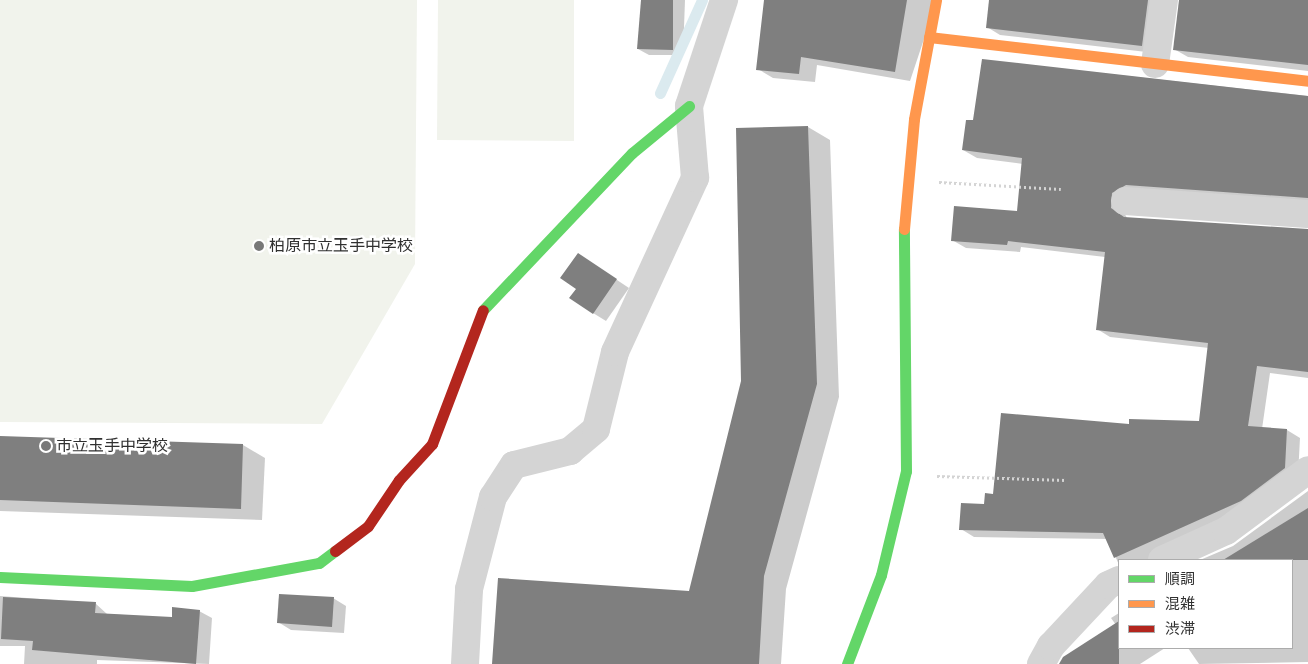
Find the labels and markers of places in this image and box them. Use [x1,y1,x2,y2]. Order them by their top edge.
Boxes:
place label: 柏原市立玉手中学校 [269,236,413,256]
marker: 柏原市立玉手中学校 [253,240,265,252]
place label: 市立玉手中学校 [56,436,168,456]
marker: 市立玉手中学校 [40,440,52,452]

